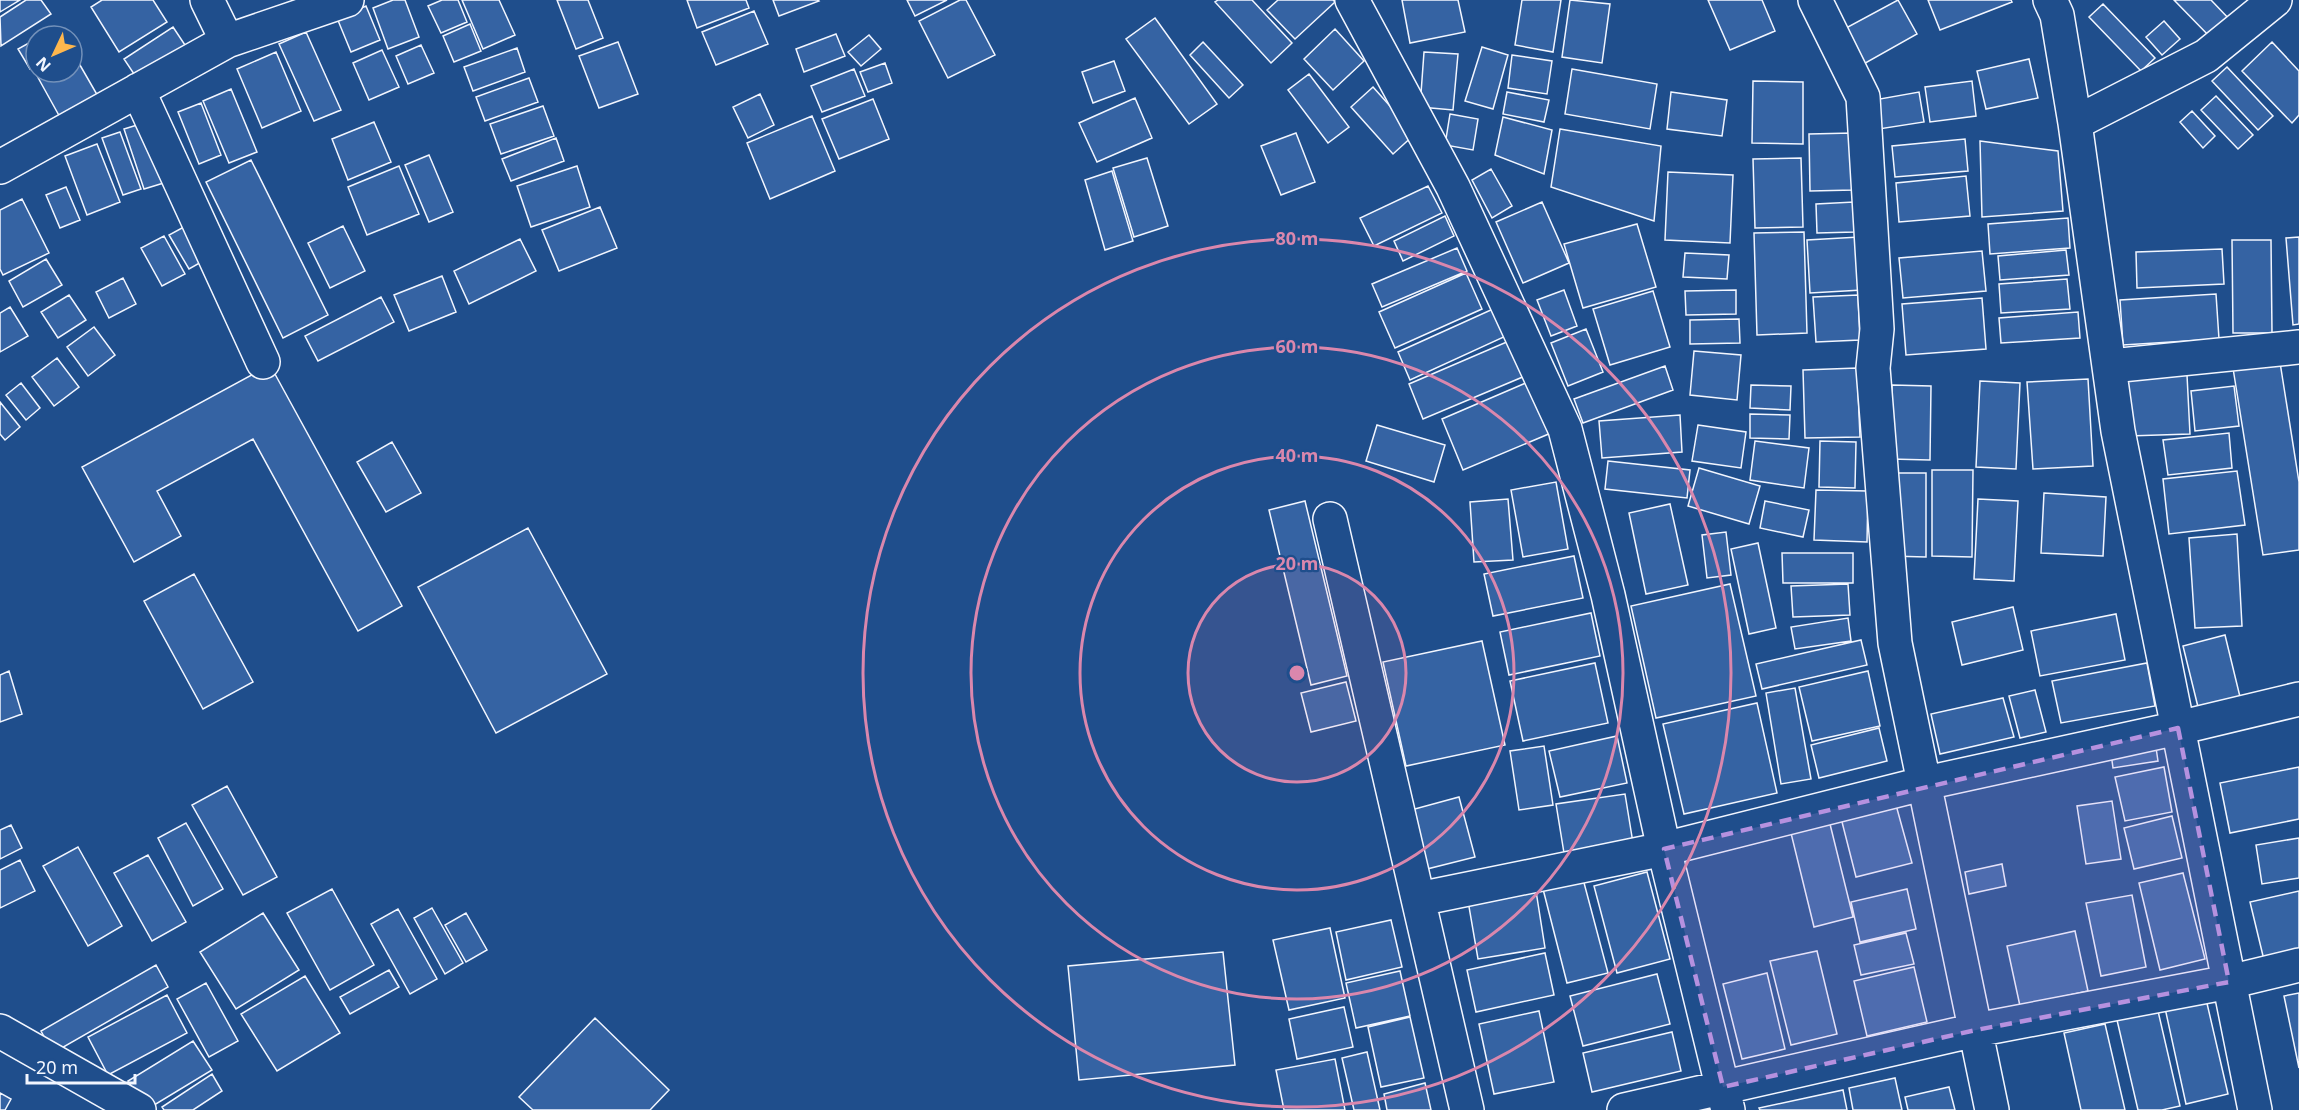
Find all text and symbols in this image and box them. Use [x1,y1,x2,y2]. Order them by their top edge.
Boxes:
north arrow [24,24,84,84]
text: N [31,52,56,77]
text: 80 m [1276,226,1318,250]
text: 60 m [1276,334,1318,358]
text: 40 m [1276,443,1318,467]
text: 20 m [1276,551,1318,575]
centre of rings [1287,663,1307,683]
scale bar [27,1047,135,1085]
text: 20 m [36,1055,78,1079]

